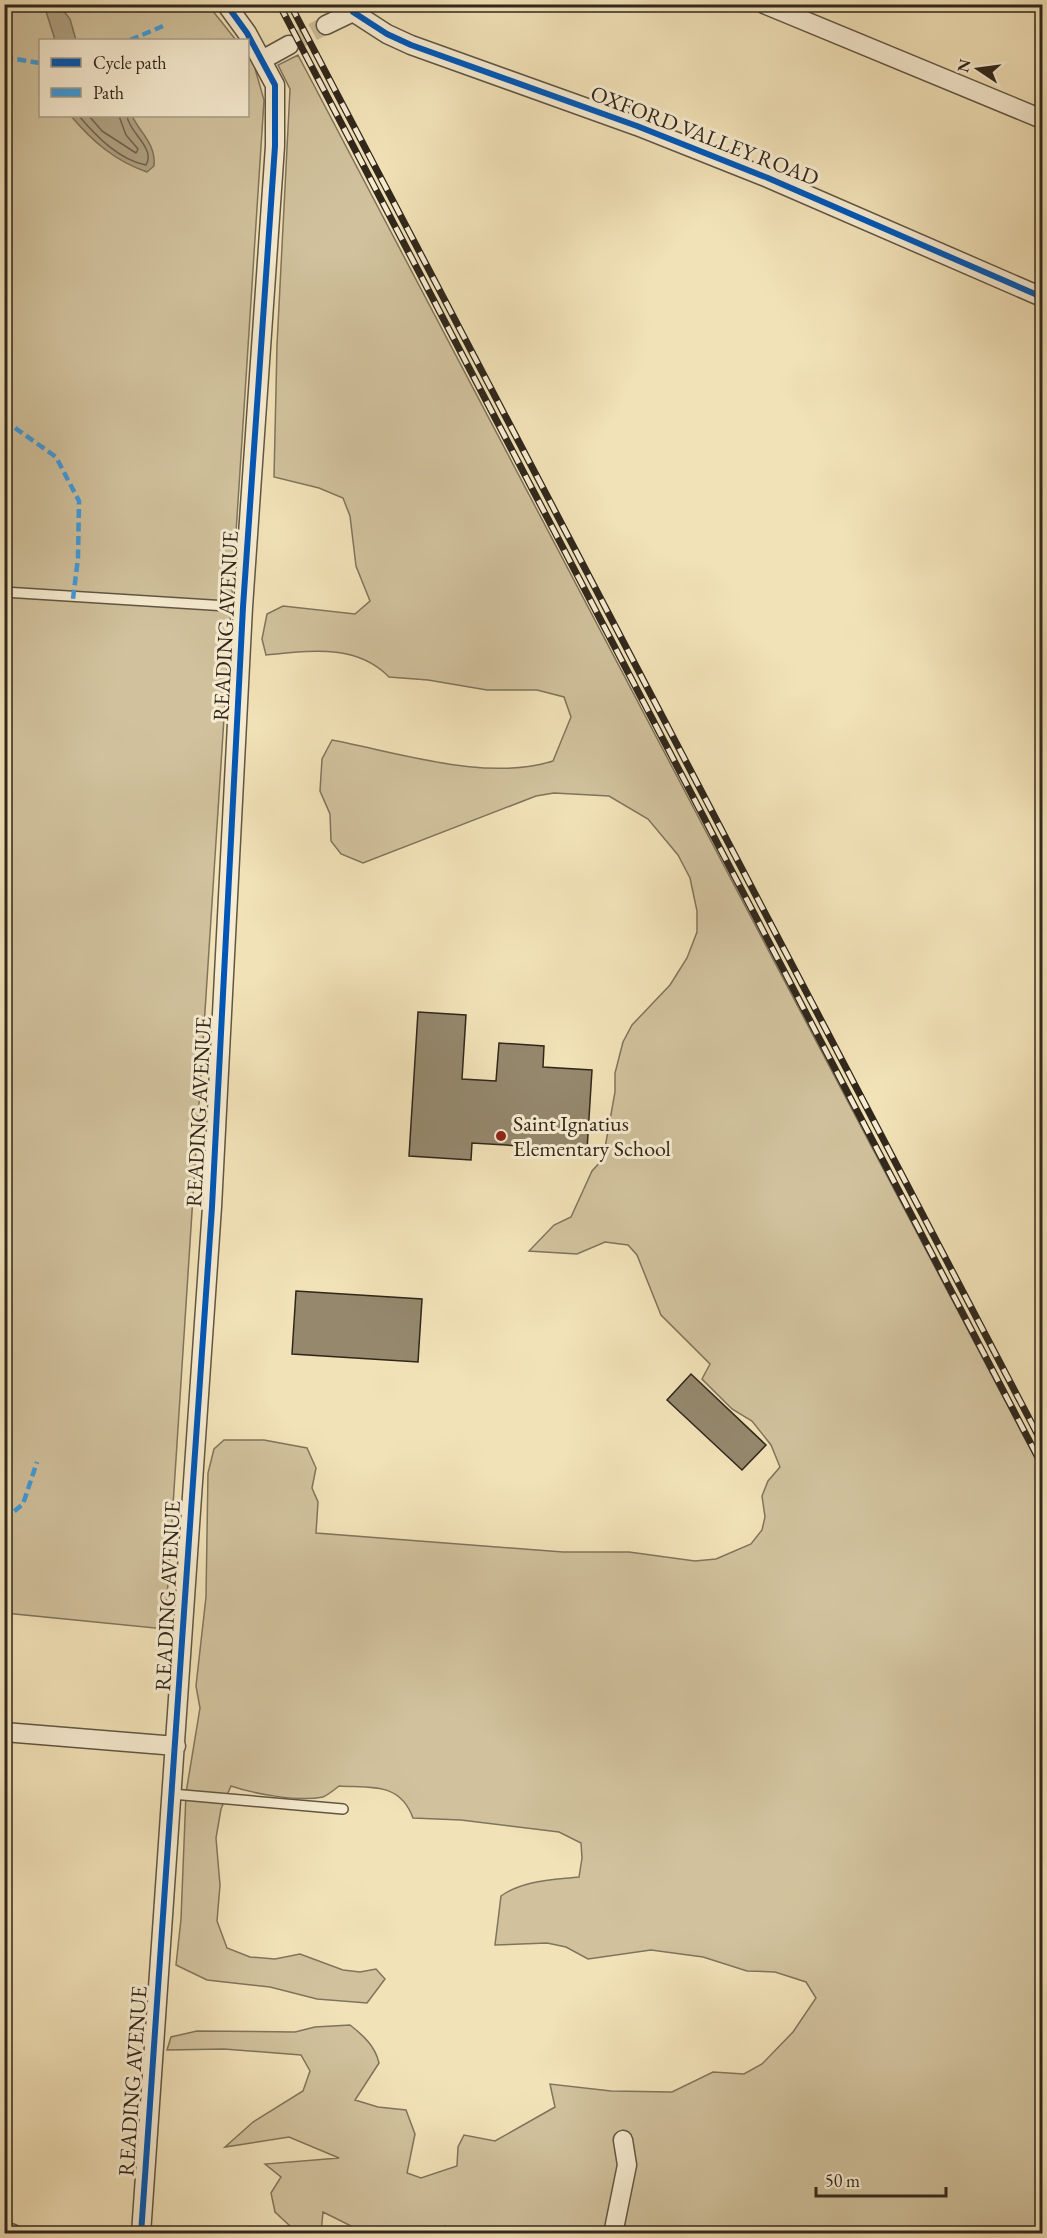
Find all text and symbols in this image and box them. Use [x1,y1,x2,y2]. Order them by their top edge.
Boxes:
legend [39,39,249,117]
north arrow [948,39,1008,99]
text: Cycle path [93,51,167,74]
text: N [952,57,976,74]
street label: OXFORD VALLEY ROAD [587,79,823,192]
text: Path [93,81,124,104]
street label: READING AVENUE [206,530,245,722]
street label: READING AVENUE [179,1016,218,1208]
place label: Saint Ignatius Elementary School [513,1109,671,1163]
marker: Saint Ignatius Elementary School [494,1129,508,1143]
street label: READING AVENUE [148,1500,187,1692]
street label: READING AVENUE [111,1985,154,2177]
scale bar [816,2160,946,2198]
text: 50 m [825,2169,860,2192]

